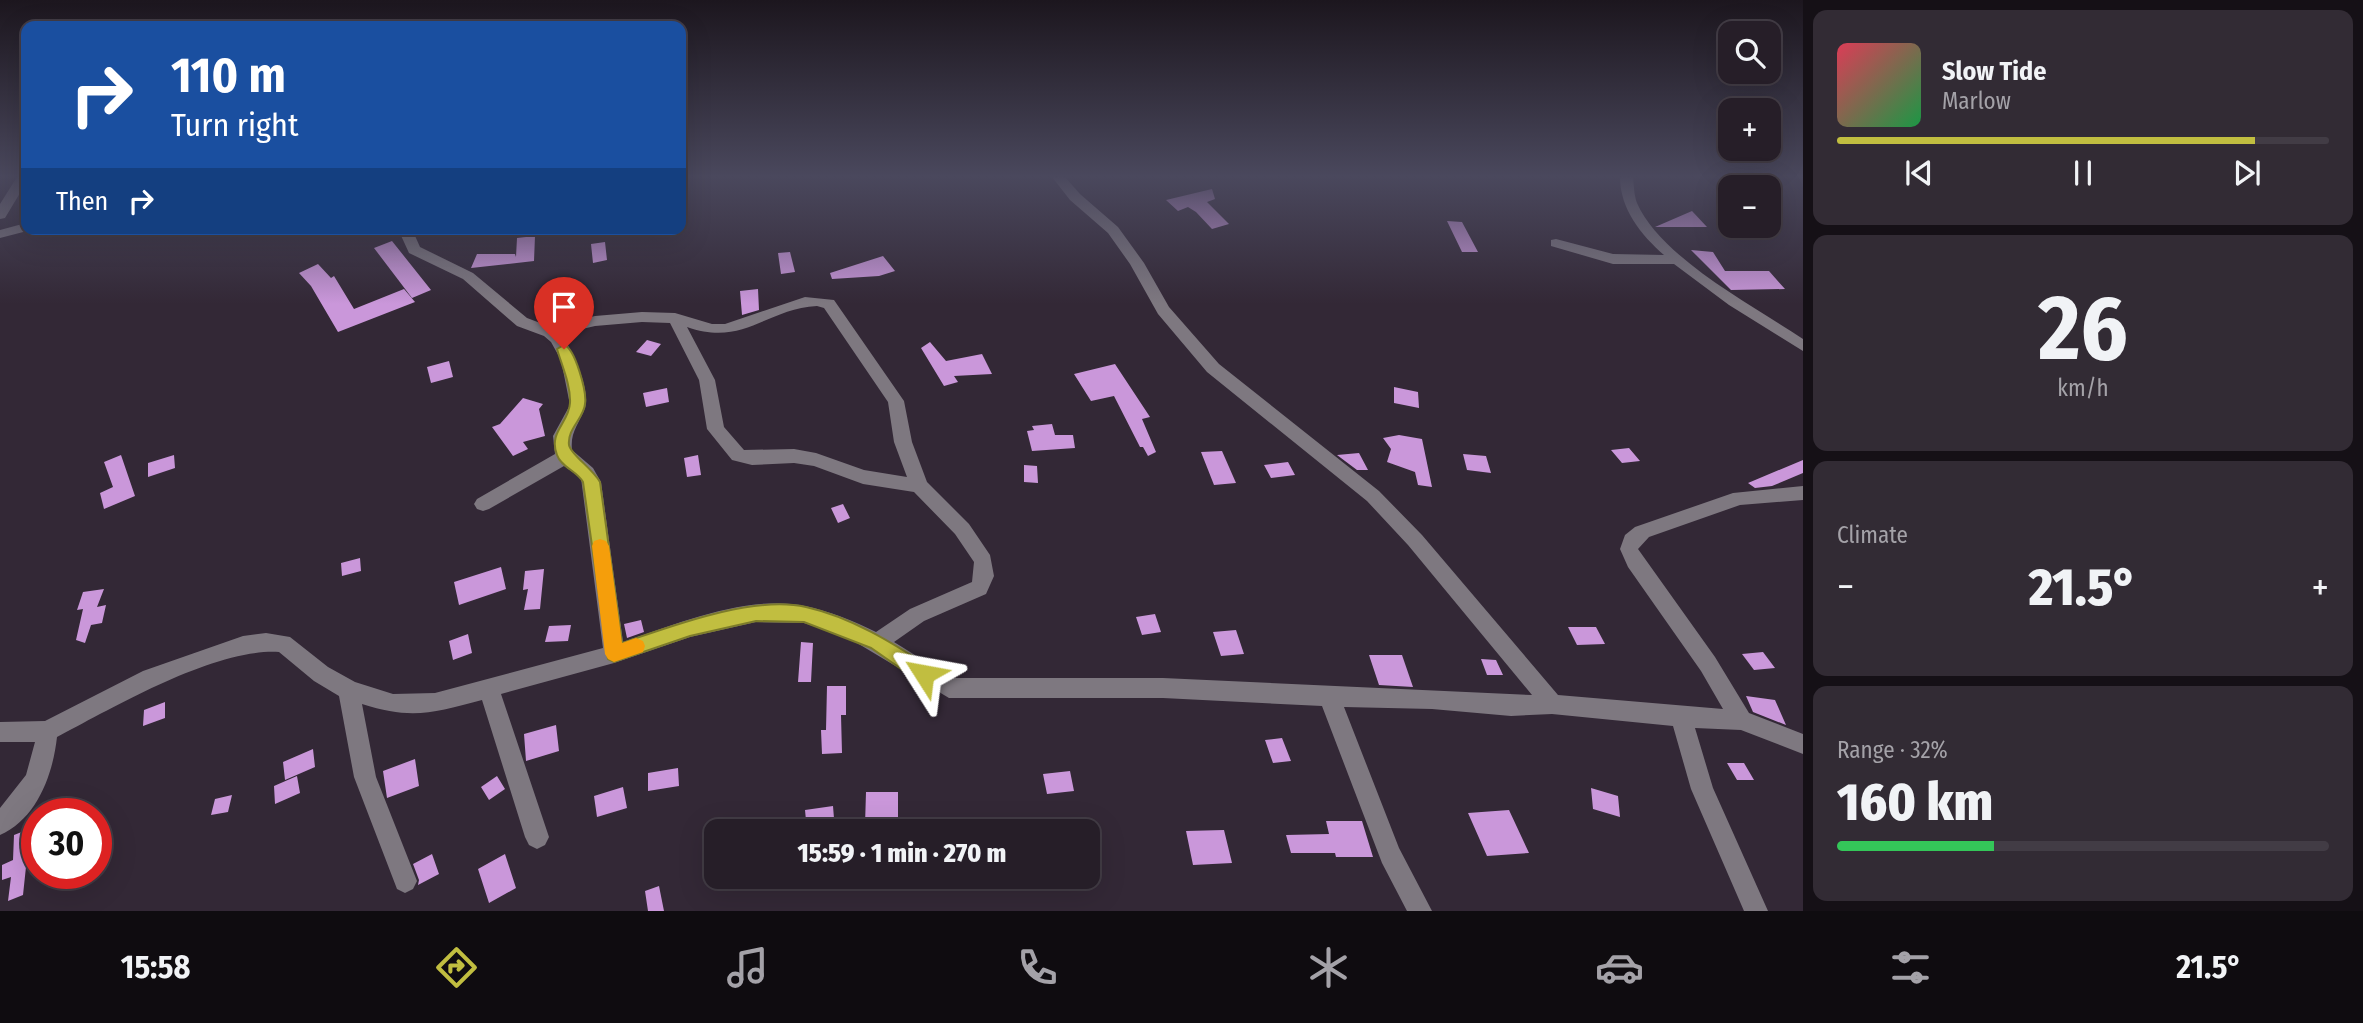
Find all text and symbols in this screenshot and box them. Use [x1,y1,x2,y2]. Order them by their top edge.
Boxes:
map controls [1718,21,1781,238]
button: search [1718,21,1781,84]
text: 110 m [171,46,286,105]
icon: right [56,49,147,140]
text: Slow Tide [1942,56,2046,87]
text: Marlow [1942,87,2011,115]
button: + [1718,98,1781,161]
text: Turn right [171,106,298,144]
icon: previous [1900,154,1938,192]
icon: pause [2064,154,2102,192]
icon: next [2228,154,2266,192]
button: − [1718,175,1781,238]
icon: right [122,182,160,220]
text: Then [56,186,108,217]
text: 26 [2038,274,2128,383]
pin [534,277,594,349]
icon: arrive [545,288,583,326]
text: km/h [2057,374,2109,402]
text: Climate [1837,521,1908,549]
text: 21.5° [2029,556,2137,619]
text: − [1837,564,1854,610]
text: + [2312,564,2329,610]
position arrow [887,637,961,711]
text: Range · 32% [1837,736,1948,764]
text: 160 km [1837,771,1993,834]
speed limit sign: 30 [21,798,112,889]
text: 15:59 · 1 min · 270 m [798,838,1006,869]
icon: directions [432,943,481,992]
icon: music [723,943,772,992]
icon: phone [1013,943,1062,992]
icon: climate [1304,943,1353,992]
icon: car [1595,943,1644,992]
icon: filters [1886,943,1935,992]
text: 15:58 [121,948,190,986]
text: 21.5° [2176,948,2242,986]

